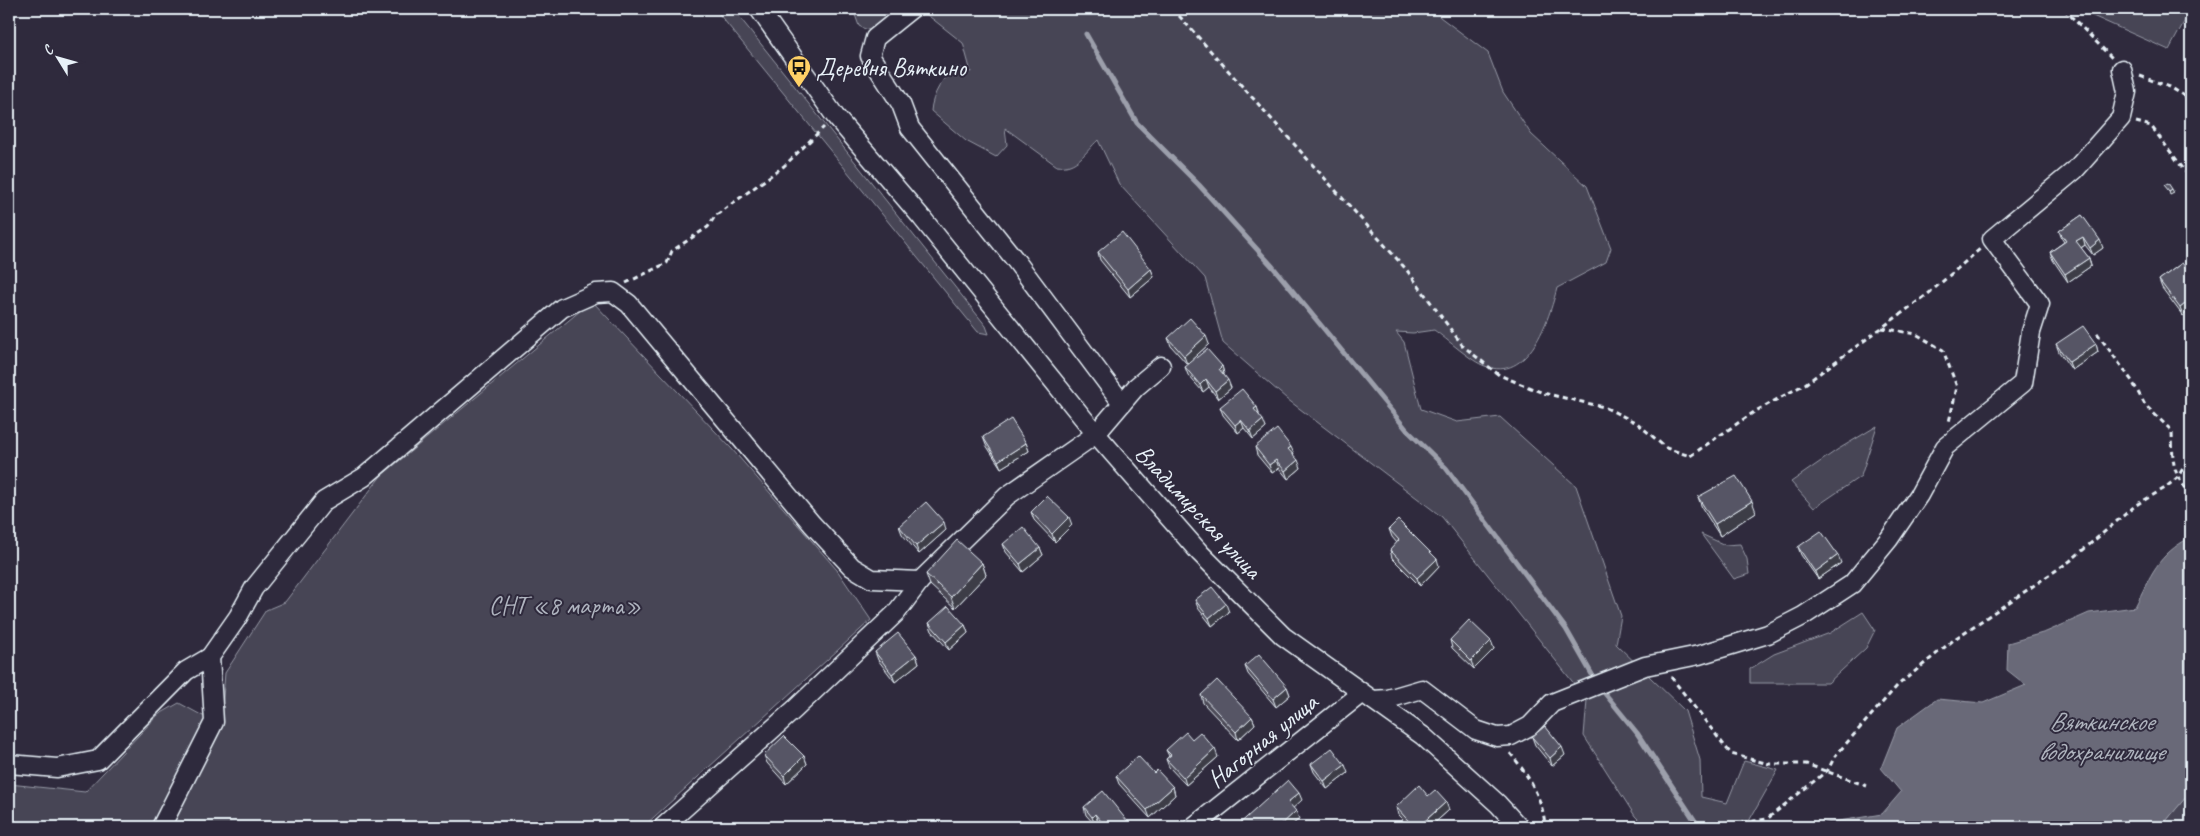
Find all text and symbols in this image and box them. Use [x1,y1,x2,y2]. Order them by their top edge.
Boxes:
north arrow [32,32,82,82]
text: С [39,41,58,58]
place label: Деревня Вяткино [816,52,967,84]
bus stop icon: Деревня Вяткино [786,54,812,88]
street label: Владимирская улица [1128,438,1270,587]
park label: СНТ «8 марта» [489,590,641,622]
street label: Нагорная улица [1201,685,1326,795]
water label: Вяткинское водохранилище [2038,705,2167,768]

